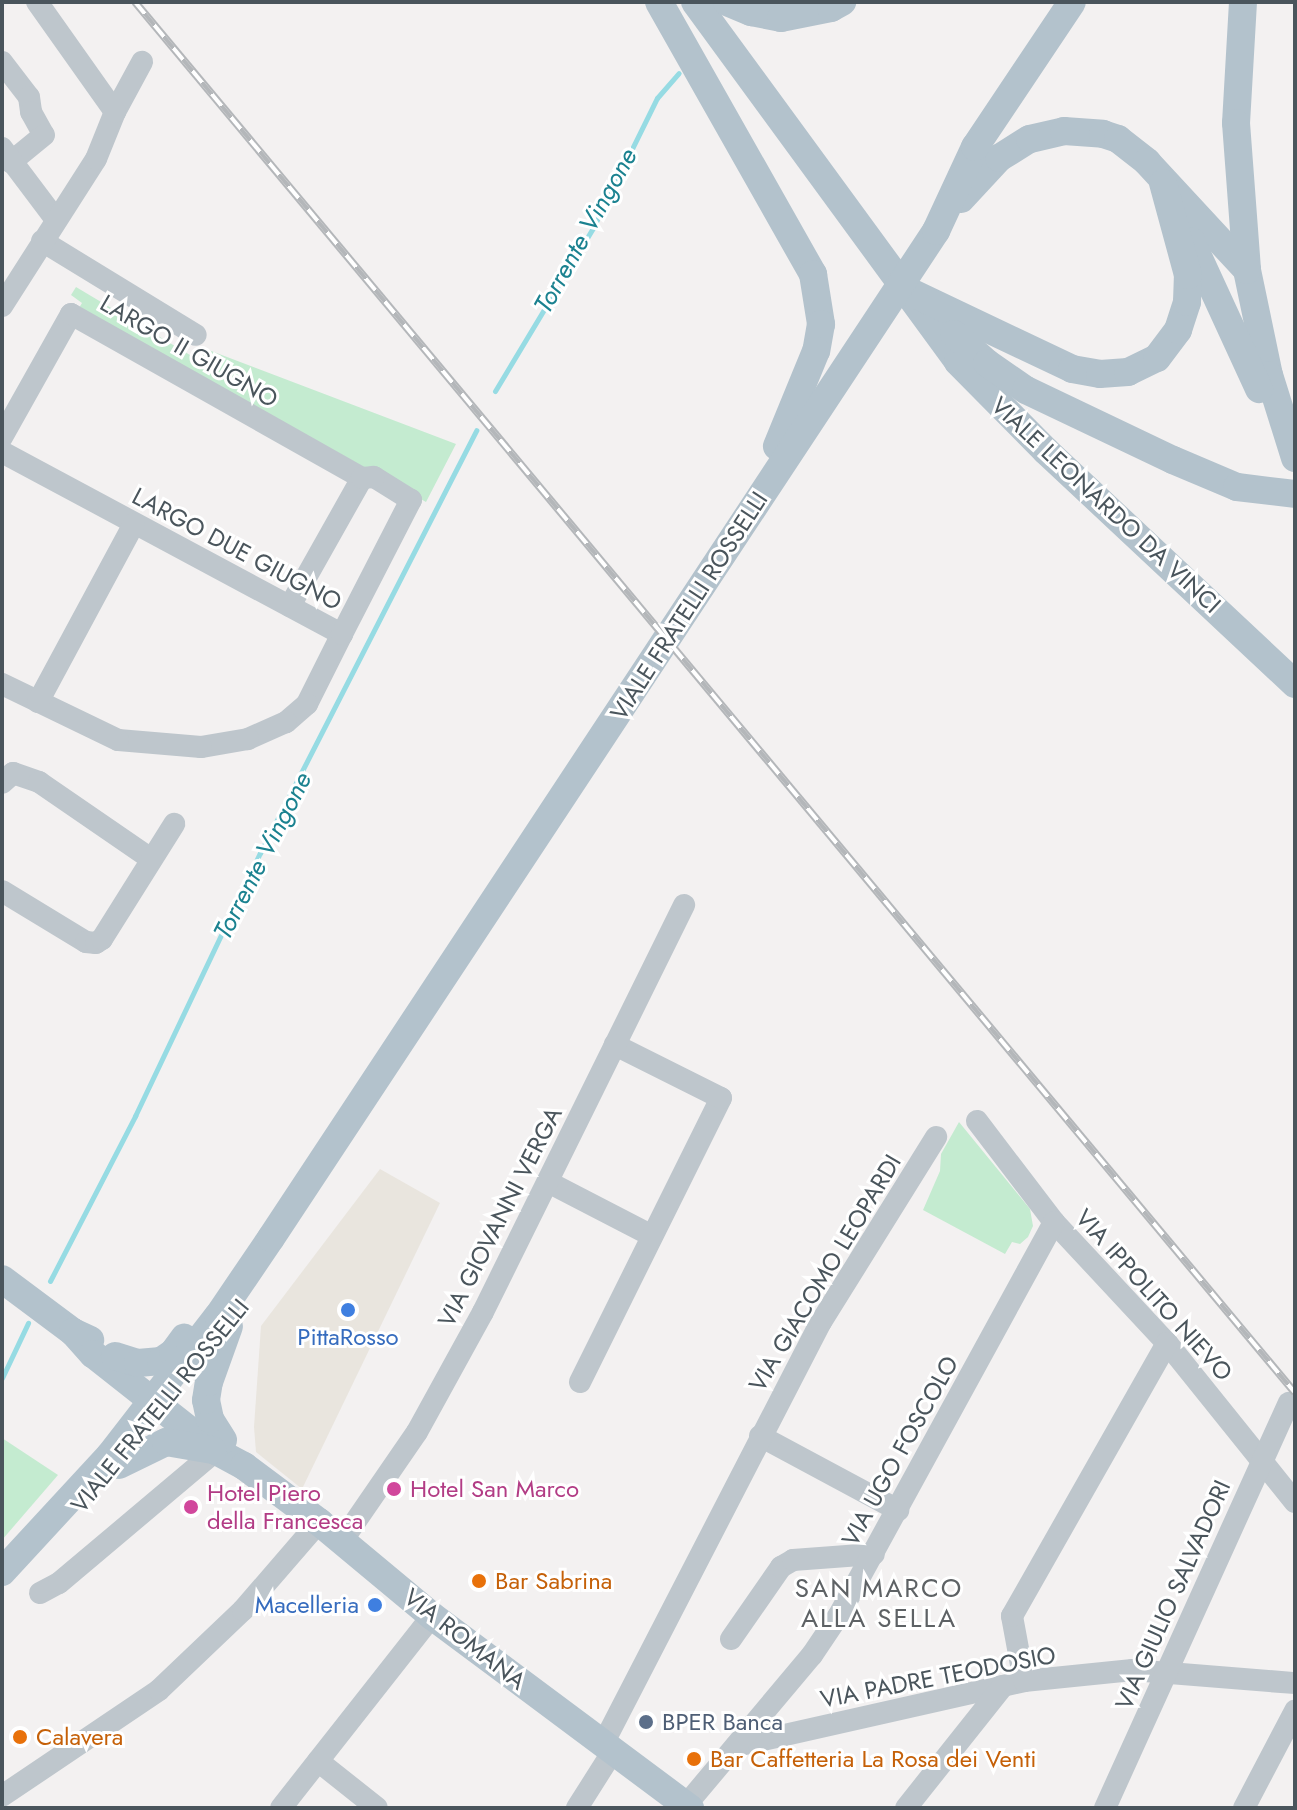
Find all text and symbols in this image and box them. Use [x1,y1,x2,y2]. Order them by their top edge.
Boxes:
water label: Torrente Vingone [528,143,644,319]
street label: LARGO II GIUGNO [95,288,283,414]
street label: VIALE LEONARDO DA VINCI [985,391,1227,619]
street label: LARGO DUE GIUGNO [127,482,347,616]
street label: VIALE FRATELLI ROSSELLI [604,486,774,726]
water label: Torrente Vingone [207,767,319,945]
street label: VIA GIOVANNI VERGA [432,1102,568,1332]
street label: VIA GIACOMO LEOPARDI [743,1149,907,1397]
street label: VIA IPPOLITO NIEVO [1069,1203,1239,1387]
street label: VIALE FRATELLI ROSSELLI [65,1293,255,1519]
marker: PittaRosso [339,1301,357,1319]
place label: PittaRosso [297,1323,399,1351]
street label: VIA UGO FOSCOLO [836,1351,964,1551]
place label: Hotel San Marco [410,1475,579,1503]
street label: VIA GIULIO SALVADORI [1109,1476,1237,1714]
place label: Hotel Piero della Francesca [207,1479,363,1535]
marker: Hotel San Marco [385,1480,403,1498]
marker: Hotel Piero della Francesca [182,1498,200,1516]
place label: Bar Sabrina [495,1567,612,1595]
marker: Bar Sabrina [470,1572,488,1590]
district label: SAN MARCO ALLA SELLA [795,1573,963,1634]
street label: VIA ROMANA [398,1582,532,1696]
place label: Macelleria [255,1591,359,1619]
marker: Macelleria [366,1596,384,1614]
street label: VIA PADRE TEODOSIO [818,1640,1058,1714]
place label: BPER Banca [662,1708,783,1736]
marker: BPER Banca [637,1713,655,1731]
place label: Calavera [36,1723,123,1751]
marker: Calavera [11,1728,29,1746]
place label: Bar Caffetteria La Rosa dei Venti [710,1745,1036,1773]
marker: Bar Caffetteria La Rosa dei Venti [685,1750,703,1768]

